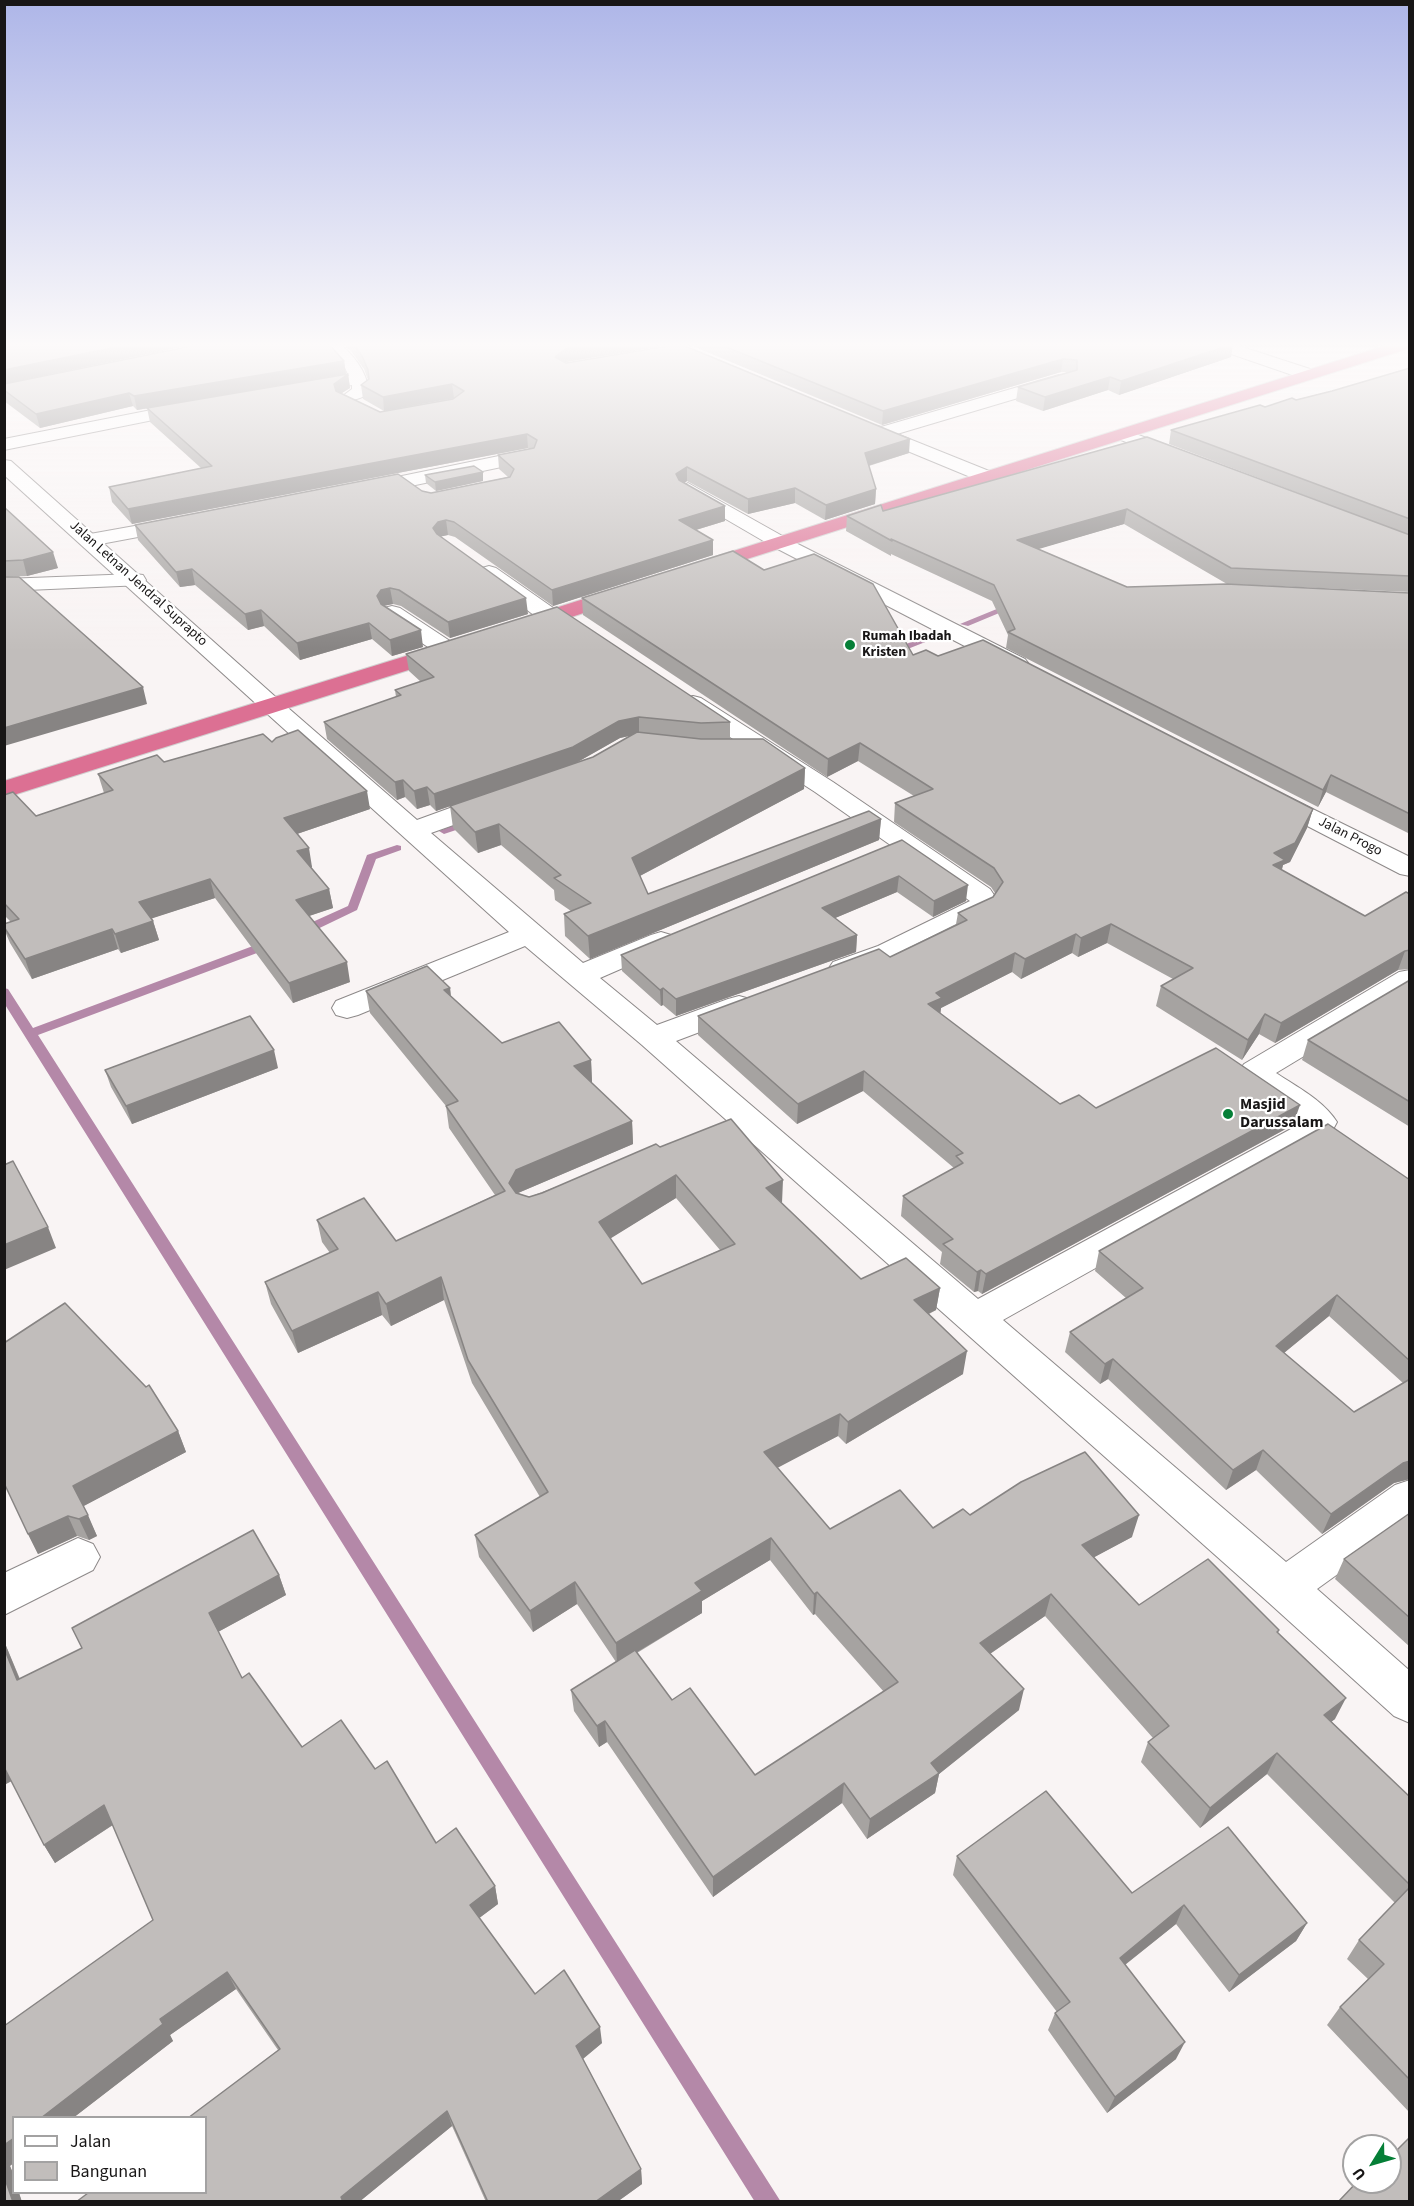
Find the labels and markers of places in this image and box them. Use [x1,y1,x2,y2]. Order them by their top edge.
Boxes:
place label: Rumah Ibadah Kristen [862,629,952,662]
marker: Rumah Ibadah Kristen [843,638,857,652]
place label: Masjid Darussalam [1240,1095,1323,1133]
marker: Masjid Darussalam [1221,1107,1235,1121]

